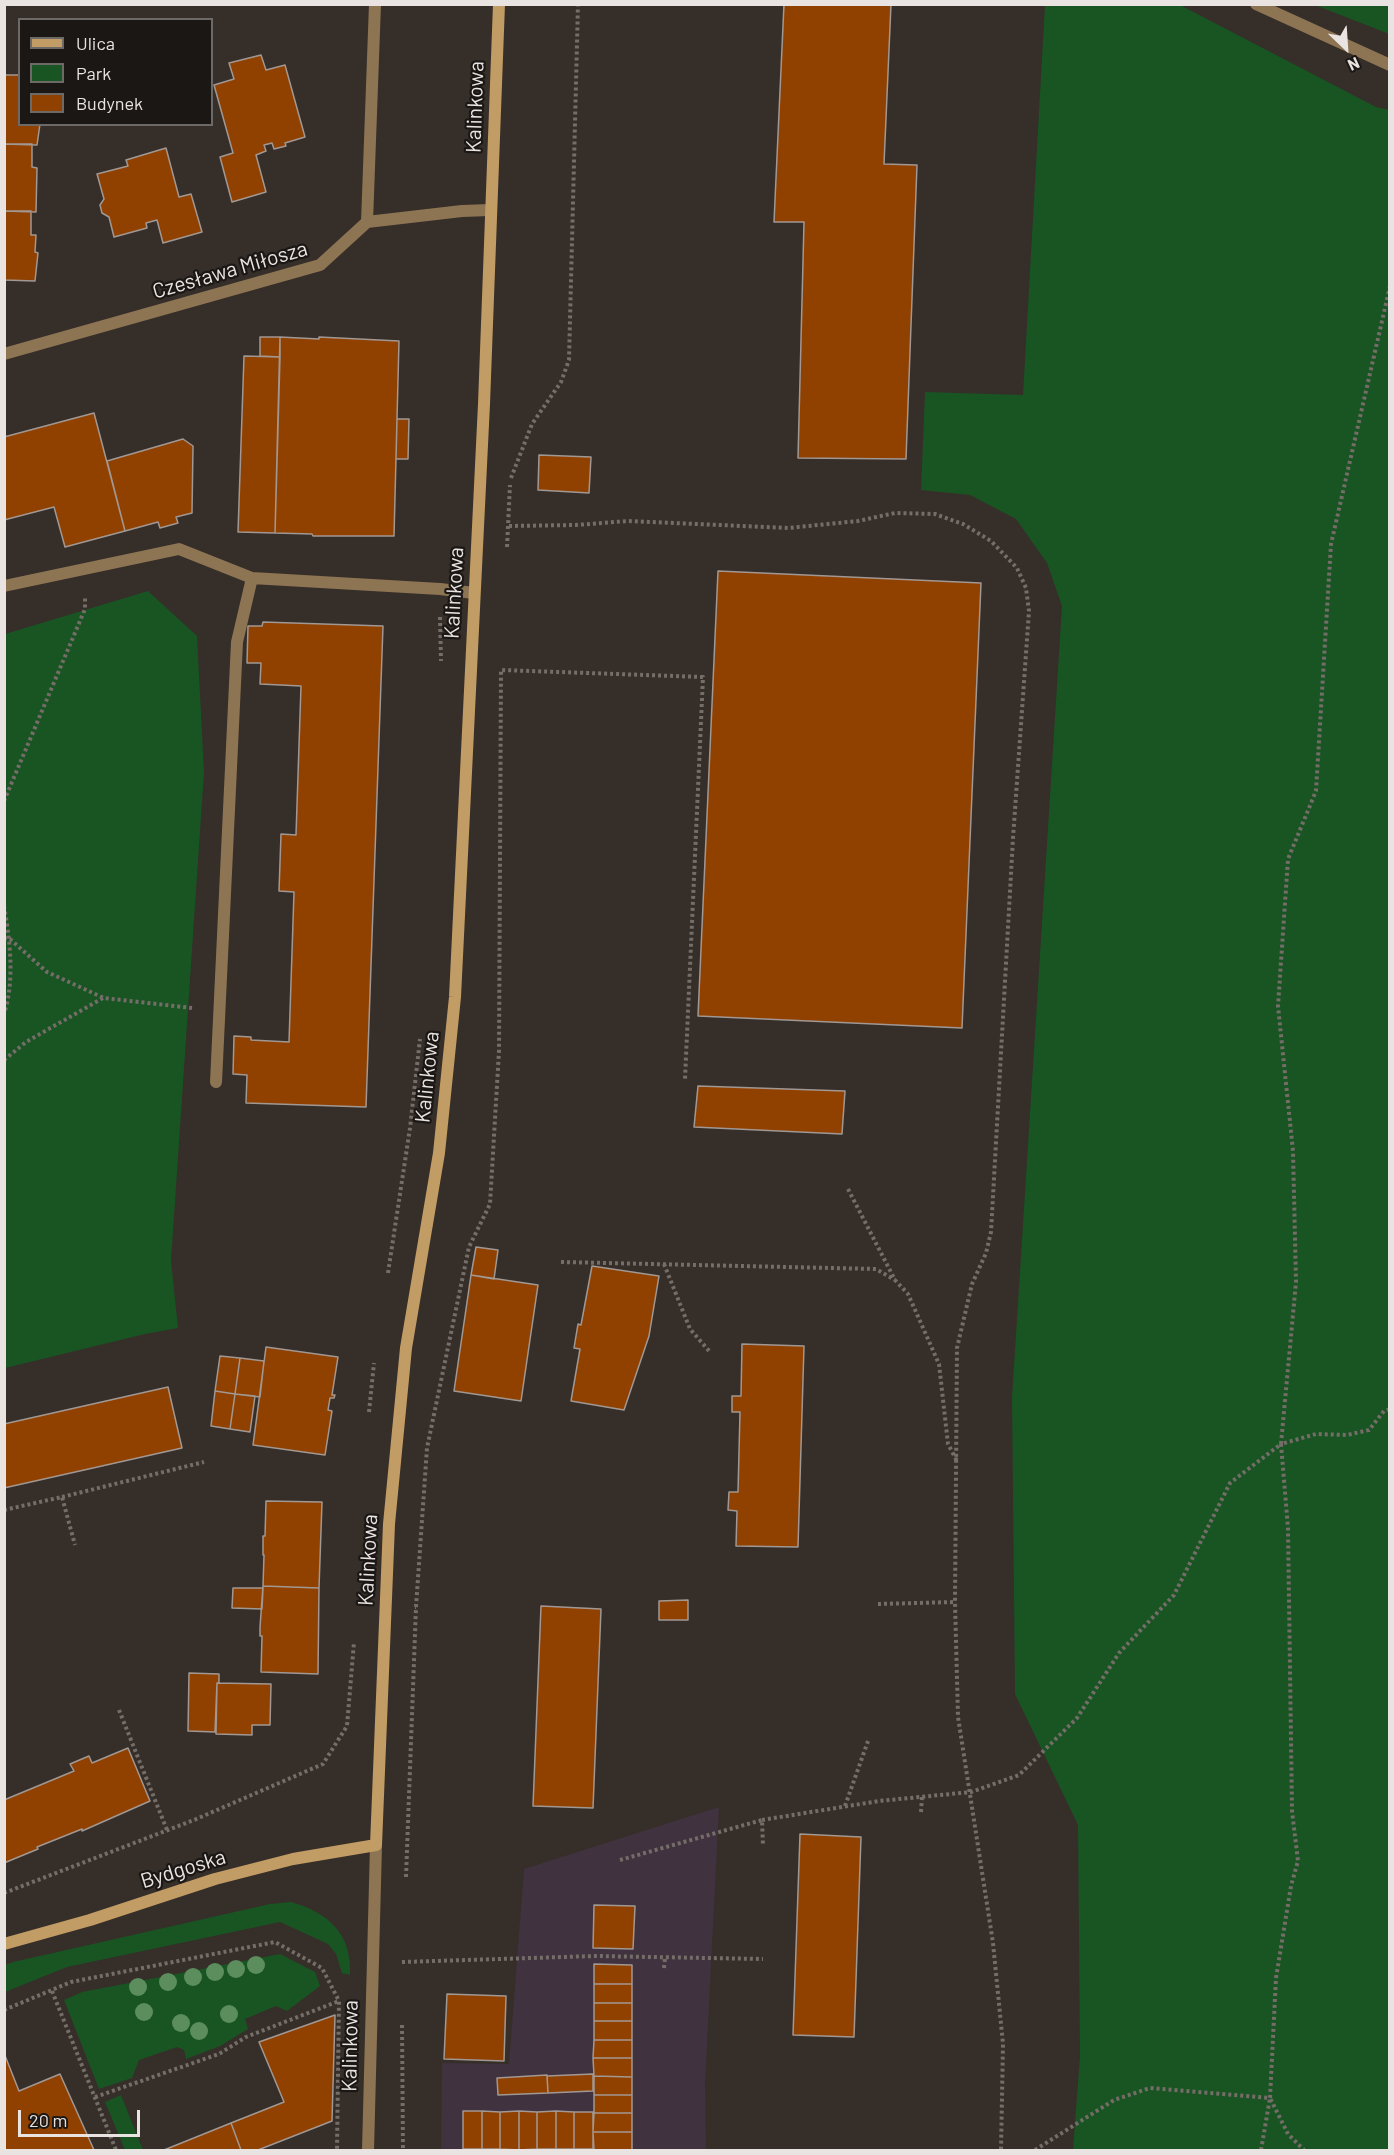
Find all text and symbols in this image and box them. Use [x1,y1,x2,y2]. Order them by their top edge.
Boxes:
legend [18,18,213,126]
north arrow [1316,18,1376,78]
text: Ulica [76,32,115,54]
text: N [1345,54,1363,76]
street label: Kalinkowa [461,61,489,153]
text: Park [76,62,111,84]
text: Budynek [76,92,143,114]
street label: Czesława Miłosza [150,236,310,304]
street label: Kalinkowa [439,546,469,640]
street label: Kalinkowa [410,1030,444,1124]
street label: Kalinkowa [353,1513,383,1607]
street label: Bydgoska [137,1844,229,1894]
street label: Kalinkowa [337,2000,363,2092]
scale bar [21,2098,142,2136]
text: 20 m [29,2109,67,2131]

